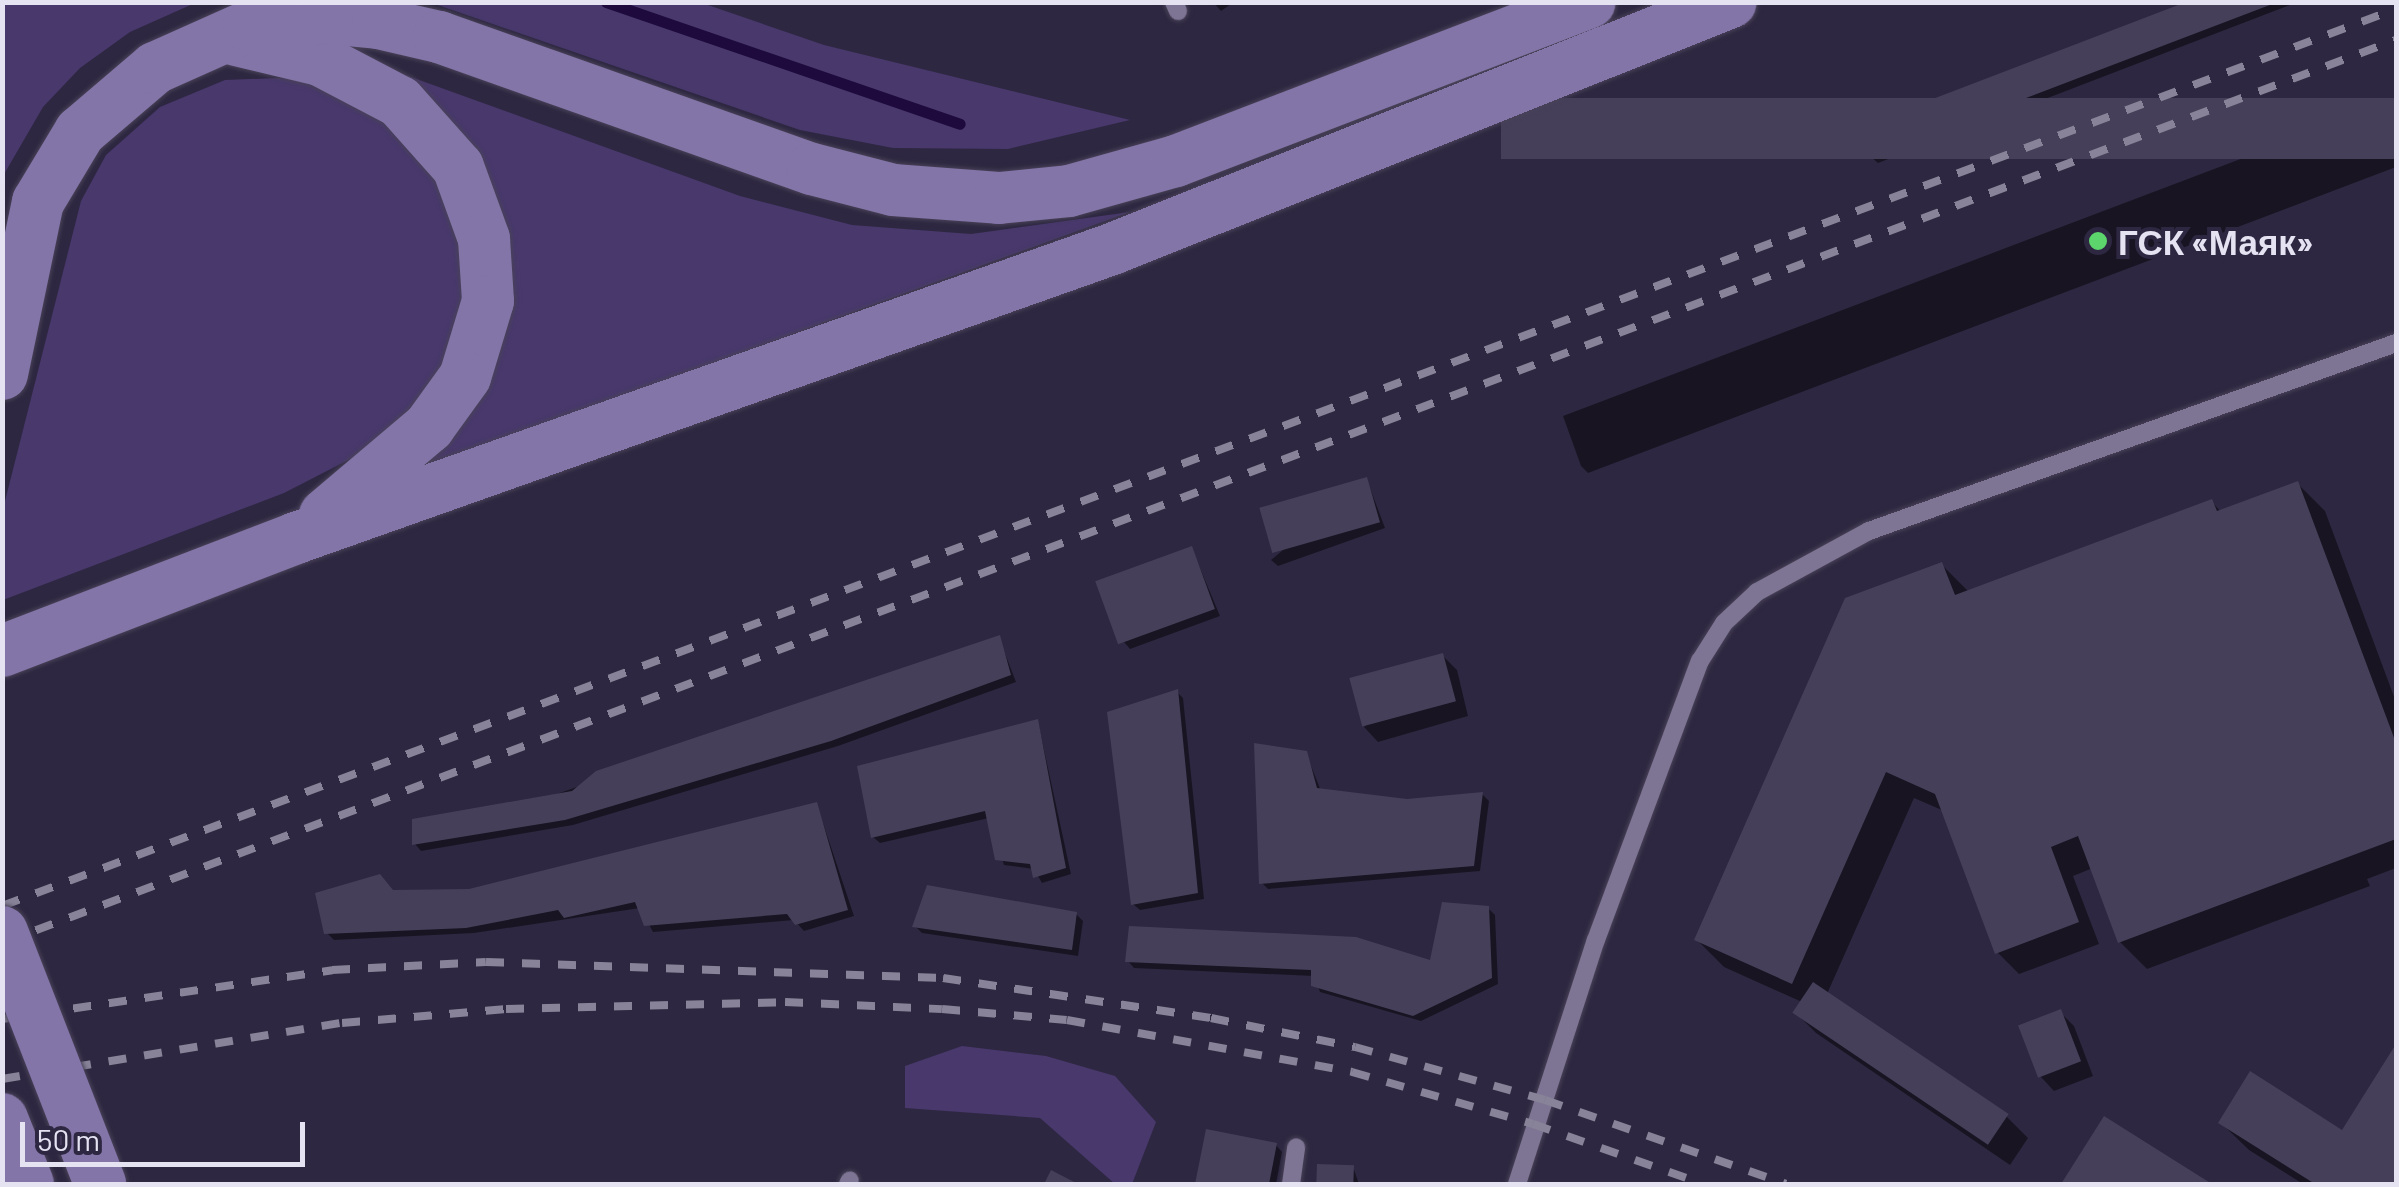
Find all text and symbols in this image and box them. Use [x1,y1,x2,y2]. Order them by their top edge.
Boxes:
place label: ГСК «Маяк» [2118,220,2314,262]
marker: ГСК «Маяк» [2087,230,2109,252]
scale bar [25,1102,310,1164]
text: 50 m [37,1121,100,1157]

